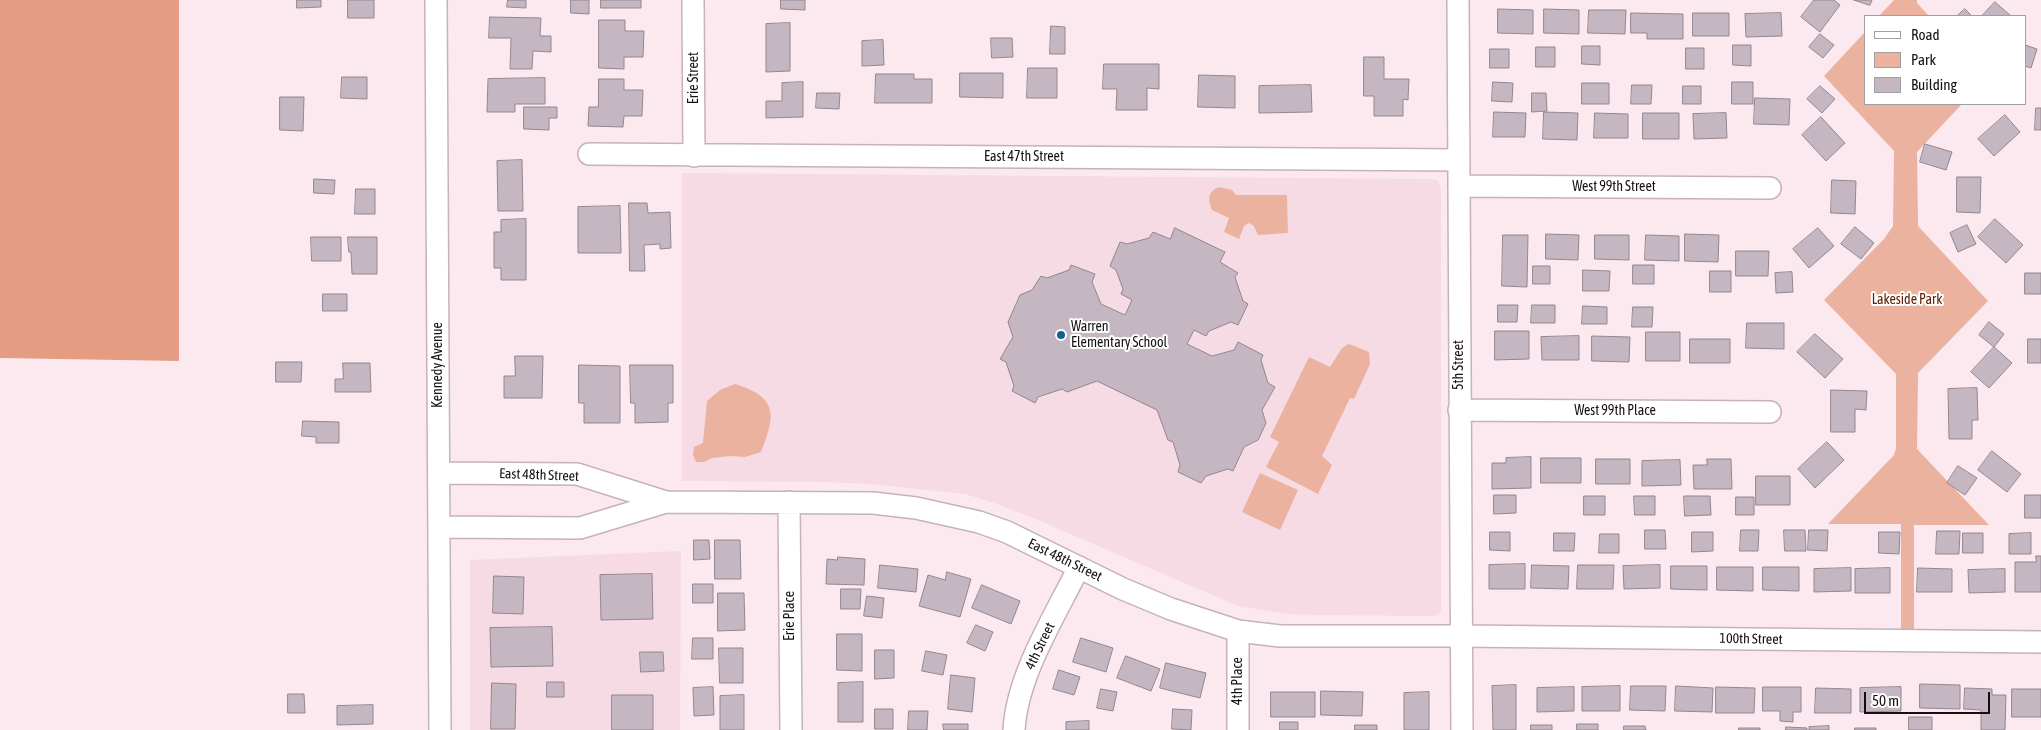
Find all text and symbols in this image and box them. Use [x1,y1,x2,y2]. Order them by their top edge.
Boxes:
legend [1864,15,2026,105]
text: Road [1911,26,1940,43]
text: Park [1911,51,1936,68]
street label: Erie Street [686,52,702,104]
text: Building [1911,76,1957,93]
street label: East 47th Street [984,149,1064,165]
street label: West 99th Street [1572,179,1656,195]
park label: Lakeside Park [1872,292,1942,308]
place label: Warren Elementary School [1071,319,1167,352]
street label: Kennedy Avenue [430,322,446,408]
marker: Warren Elementary School [1055,329,1067,341]
street label: 5th Street [1451,340,1467,390]
street label: West 99th Place [1574,403,1656,419]
street label: East 48th Street [499,465,579,485]
street label: East 48th Street [1025,535,1105,585]
street label: Erie Place [782,591,798,641]
street label: 4th Street [1021,620,1059,672]
street label: 100th Street [1719,630,1783,648]
street label: 4th Place [1230,657,1246,705]
scale bar [1866,682,1992,714]
text: 50 m [1872,692,1899,709]

